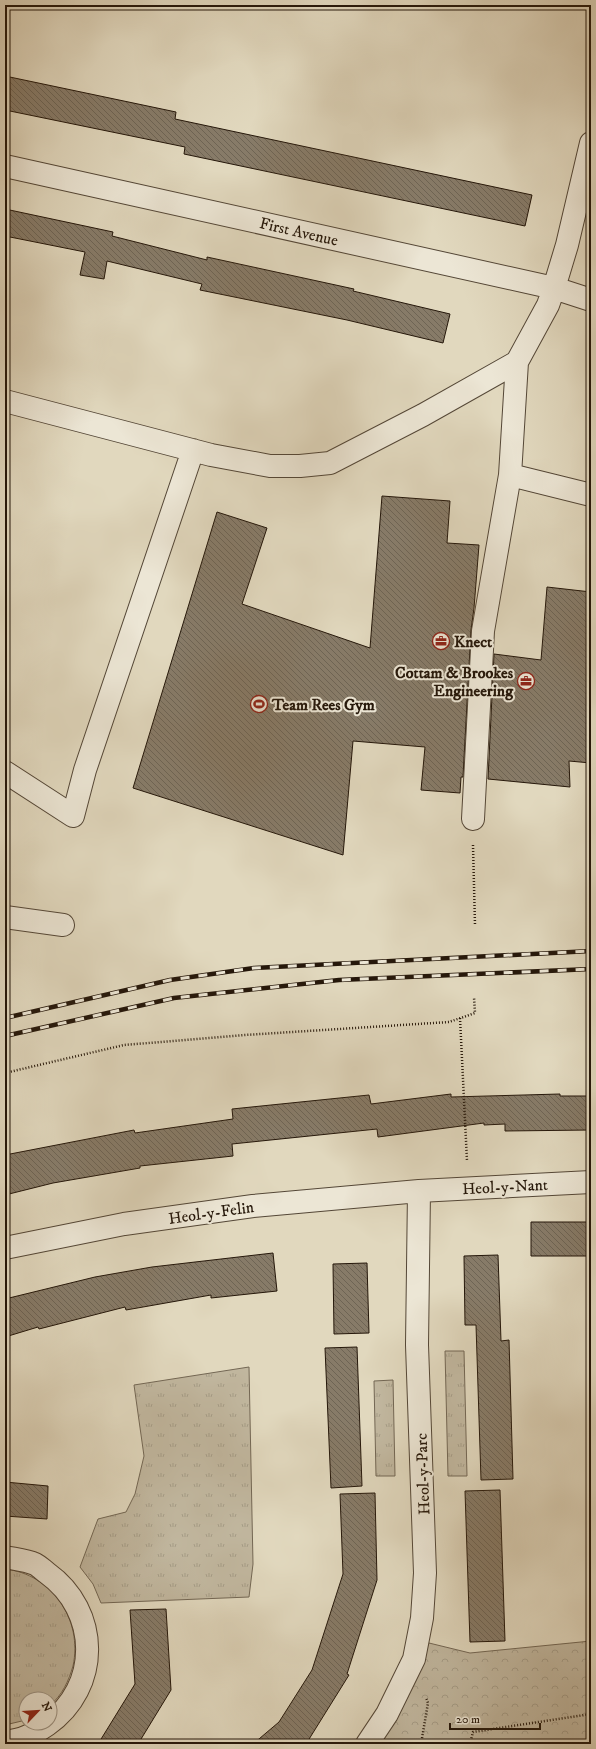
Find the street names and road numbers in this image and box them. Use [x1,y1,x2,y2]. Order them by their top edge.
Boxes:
street label: First Avenue [258,213,340,251]
street label: Heol-y-Nant [462,1175,548,1199]
street label: Heol-y-Felin [167,1197,256,1229]
street label: Heol-y-Parc [412,1433,434,1515]

